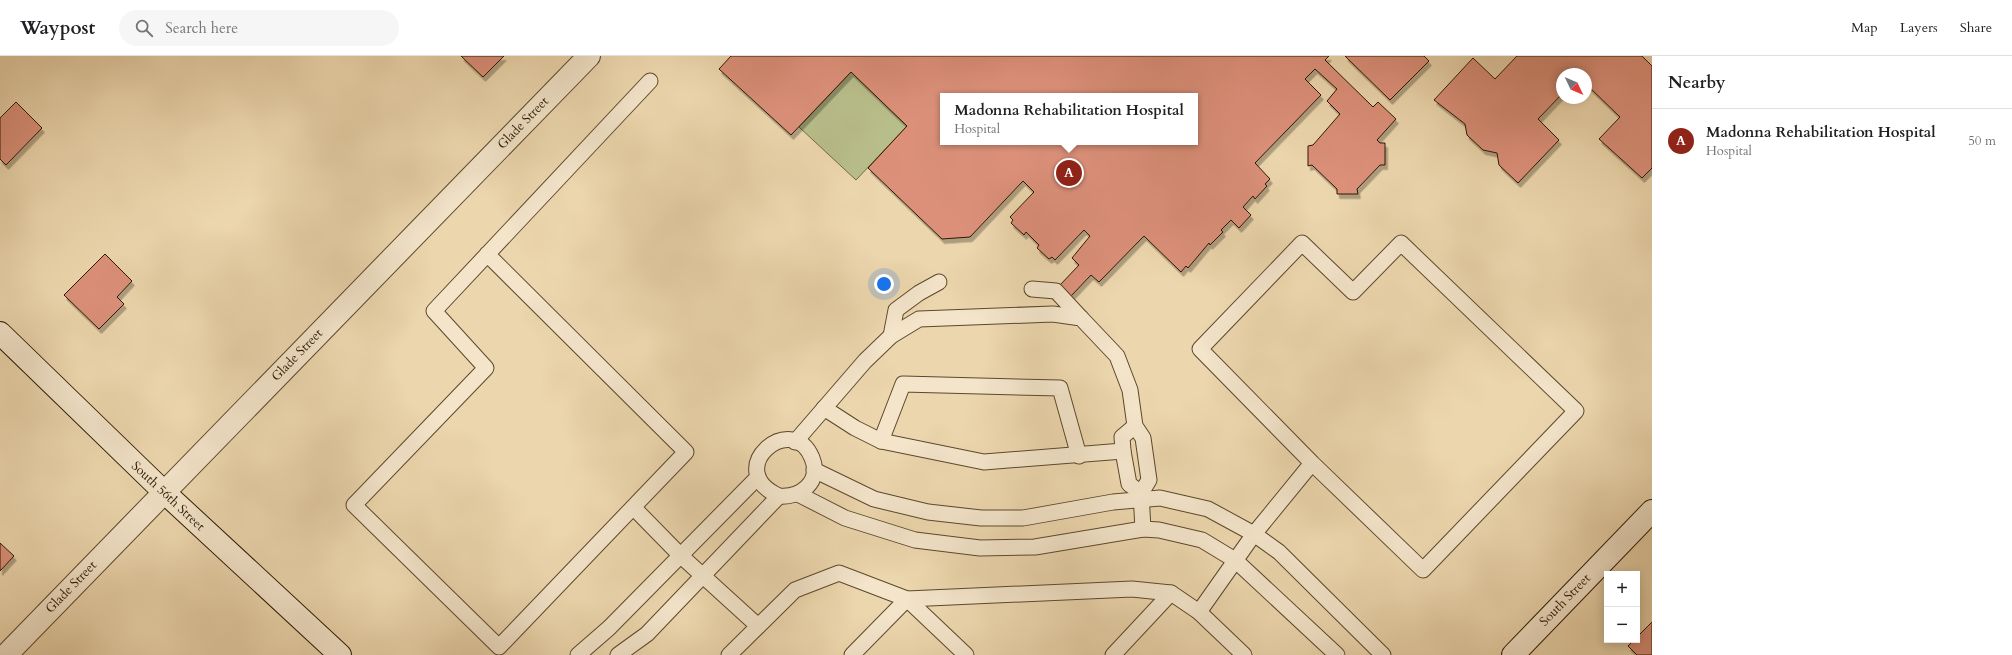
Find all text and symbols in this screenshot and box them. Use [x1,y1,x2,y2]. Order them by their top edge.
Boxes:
search box [119,10,399,46]
text: Waypost [20,15,95,41]
icon: search [133,17,155,39]
text: Search here [165,18,238,38]
text: Map [1851,18,1878,37]
text: Layers [1900,18,1938,37]
text: Share [1960,18,1992,37]
north arrow [1556,68,1592,104]
text: Nearby [1668,71,1725,94]
street label: Glade Street [493,93,553,153]
popup [940,93,1198,145]
text: Madonna Rehabilitation Hospital [954,100,1184,120]
text: Hospital [954,120,1000,138]
text: Madonna Rehabilitation Hospital [1706,122,1936,142]
text: A [1676,132,1686,150]
text: 50 m [1968,132,1996,150]
text: Hospital [1706,142,1752,160]
pin: A [1056,158,1082,188]
your location [874,274,894,294]
street label: Glade Street [267,325,327,385]
street label: South 56th Street [127,457,209,535]
street label: Glade Street [41,557,101,617]
street label: South Street [1535,570,1595,630]
map controls [1604,571,1640,643]
button: + [1604,571,1640,607]
button: − [1604,607,1640,643]

